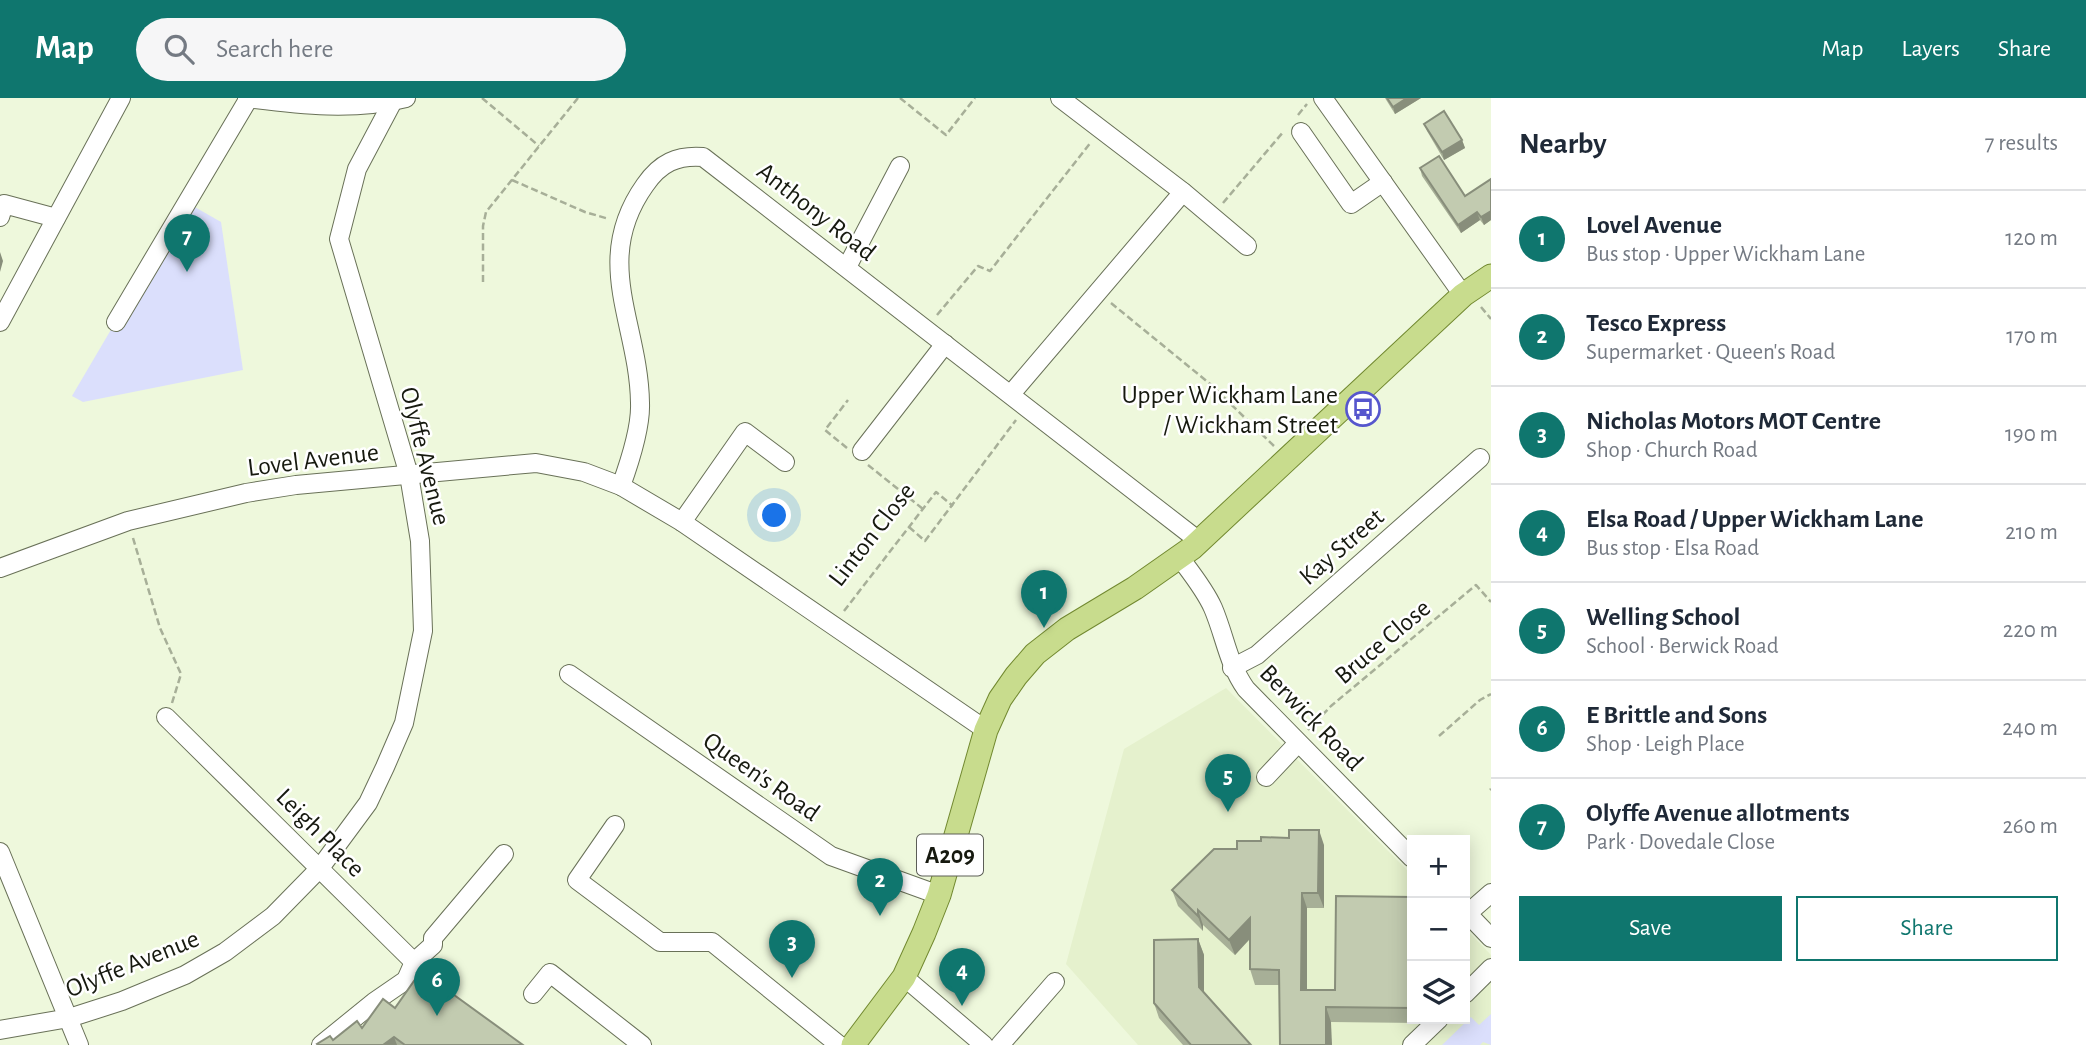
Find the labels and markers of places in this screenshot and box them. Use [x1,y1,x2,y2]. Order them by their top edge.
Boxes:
pin: 7 [164,214,210,272]
place label: Upper Wickham Lane / Wickham Street [1121,382,1338,438]
bus stop icon: Upper Wickham Lane / Wickham Street [1344,390,1382,428]
pin: 1 [1021,570,1067,628]
pin: 5 [1205,754,1251,812]
pin: 2 [857,858,903,916]
pin: 3 [769,920,815,978]
pin: 4 [939,948,985,1006]
pin: 6 [414,958,460,1016]

